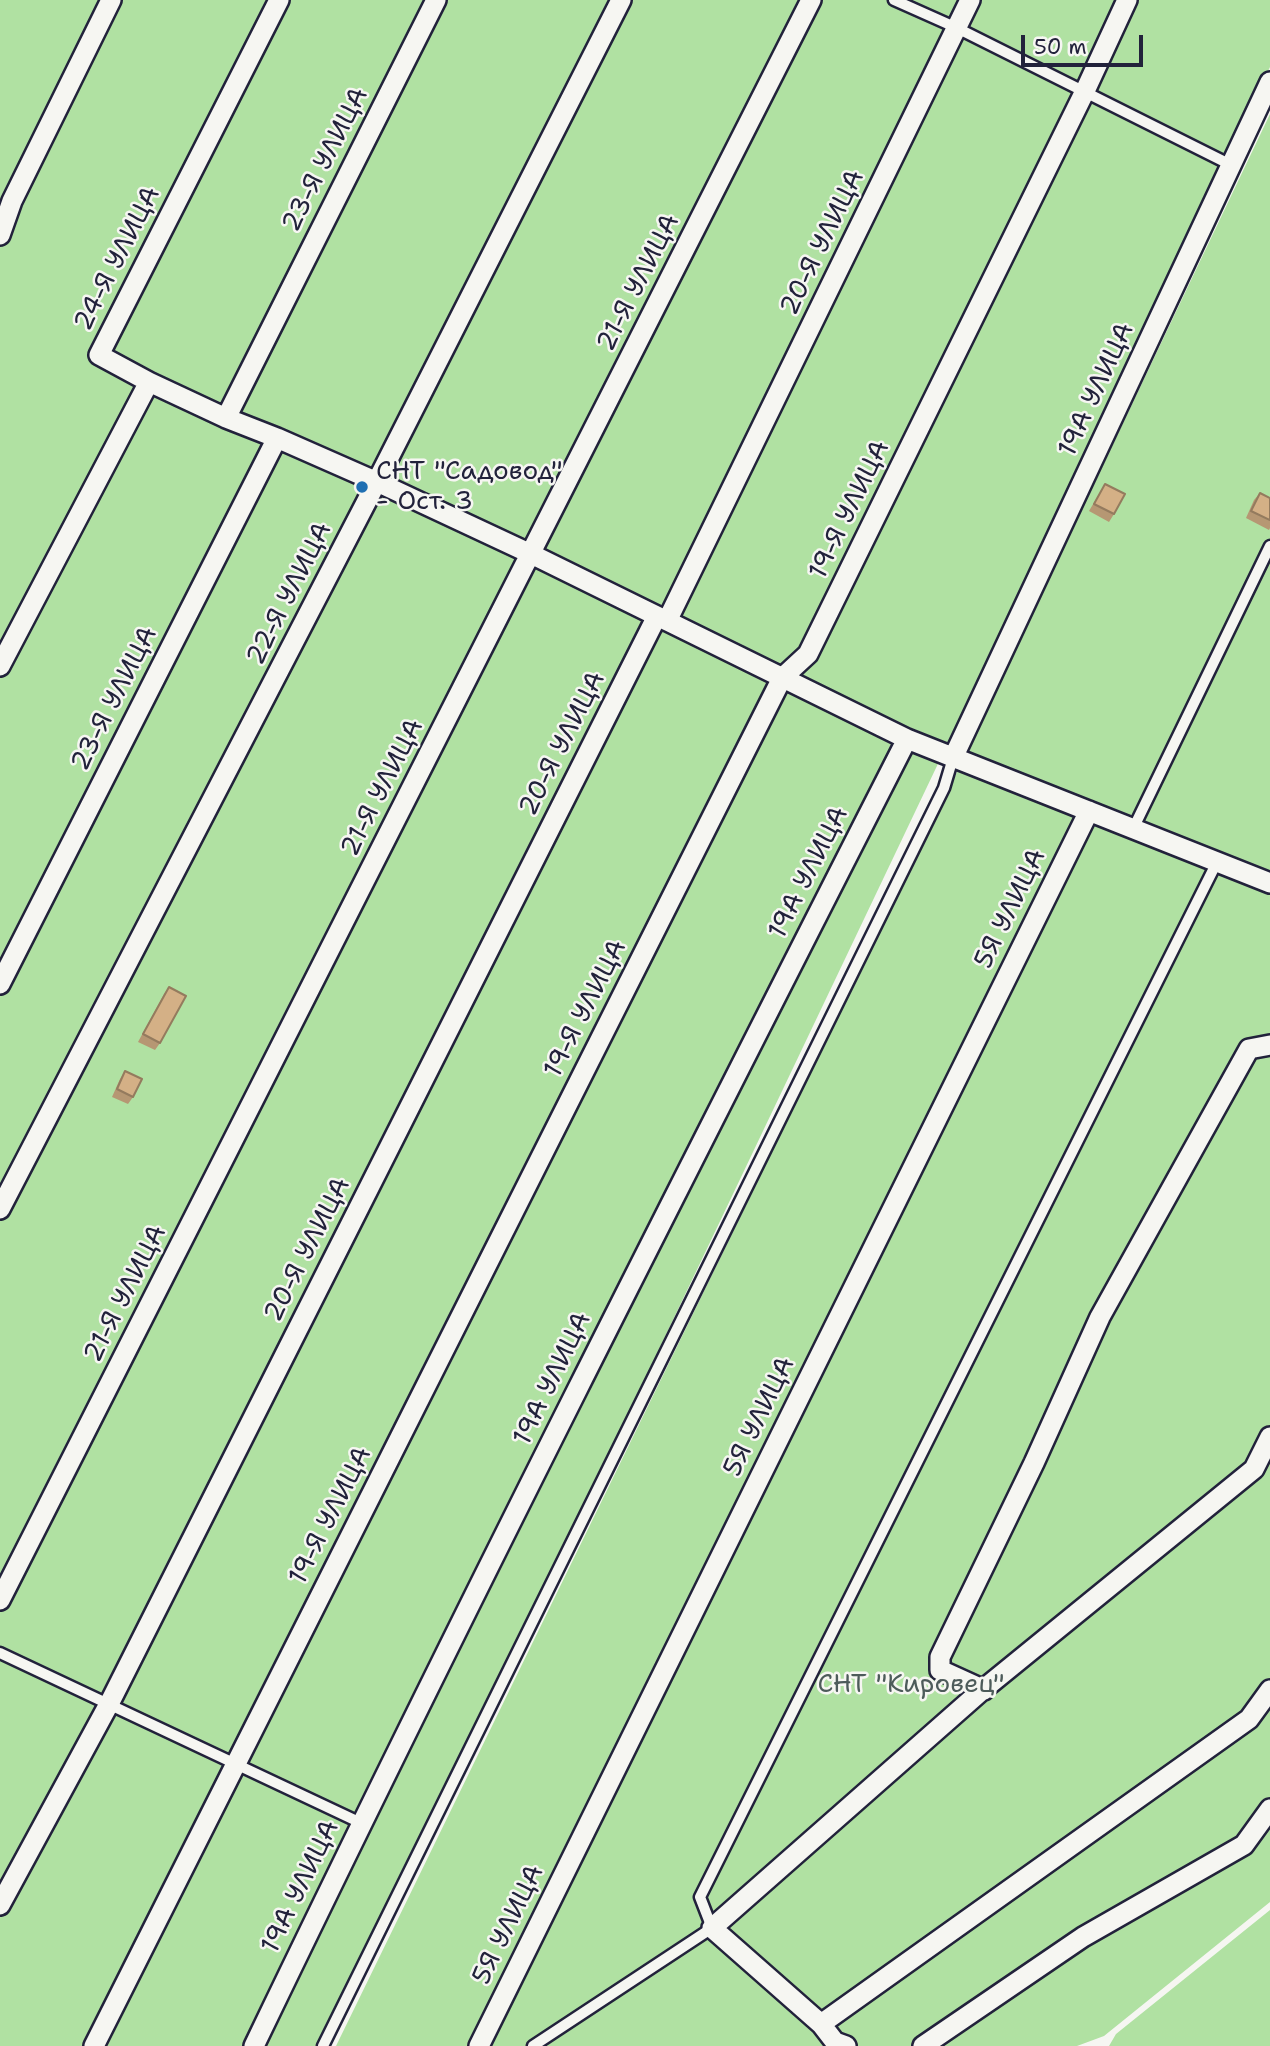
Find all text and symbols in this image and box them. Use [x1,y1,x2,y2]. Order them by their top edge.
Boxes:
scale bar [1025,21,1148,65]
text: 50 m [1034,33,1087,61]
street label: 23-Я УЛИЦА [276,83,376,237]
street label: 20-Я УЛИЦА [774,165,872,321]
street label: 24-Я УЛИЦА [68,182,168,336]
street label: 21-Я УЛИЦА [591,209,687,357]
street label: 19А УЛИЦА [1052,318,1142,462]
street label: 19-Я УЛИЦА [803,436,897,584]
place label: СНТ "Садовод" - Ост. 3 [376,456,562,518]
marker: СНТ "Садовод" - Ост. 3 [354,479,370,495]
street label: 22-Я УЛИЦА [241,517,339,671]
street label: 23-Я УЛИЦА [65,622,165,776]
street label: 20-Я УЛИЦА [513,667,613,821]
street label: 21-Я УЛИЦА [335,714,431,862]
street label: 19А УЛИЦА [762,802,856,944]
street label: 5Я УЛИЦА [969,844,1053,974]
street label: 19-Я УЛИЦА [538,935,634,1083]
street label: 20-Я УЛИЦА [258,1173,358,1327]
street label: 21-Я УЛИЦА [78,1220,174,1368]
street label: 19А УЛИЦА [507,1308,599,1450]
street label: 5Я УЛИЦА [718,1352,802,1482]
street label: 19-Я УЛИЦА [283,1442,379,1590]
park label: СНТ "Кировец" [817,1669,1005,1701]
street label: 19А УЛИЦА [255,1816,347,1958]
street label: 5Я УЛИЦА [467,1860,551,1990]

